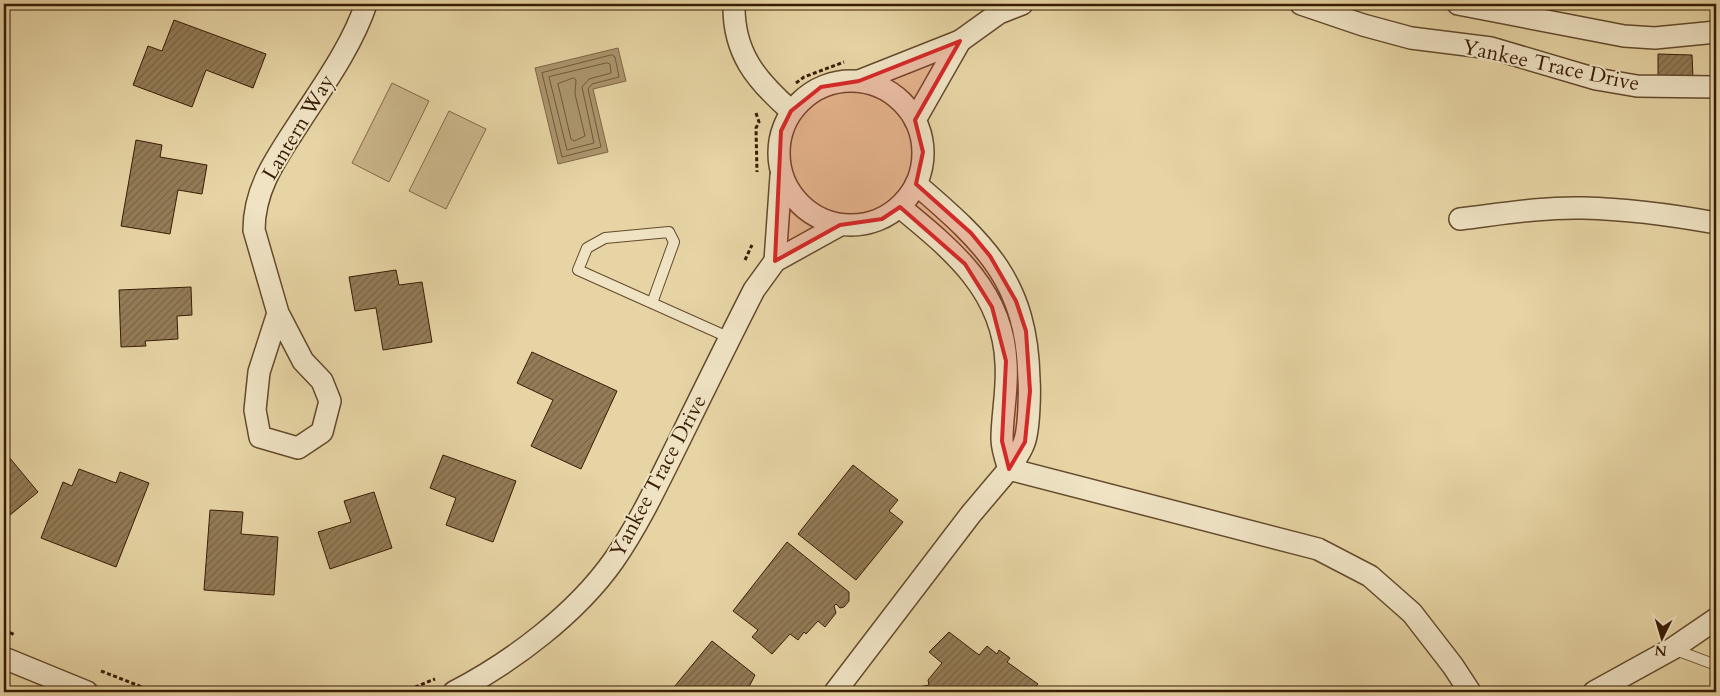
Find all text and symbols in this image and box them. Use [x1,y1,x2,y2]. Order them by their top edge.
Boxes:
street label: Yankee Trace Drive [1460,33,1642,98]
street label: Lantern Way [255,69,341,186]
street label: Yankee Trace Drive [603,390,714,563]
north arrow [1638,614,1688,664]
text: N [1654,640,1668,660]

